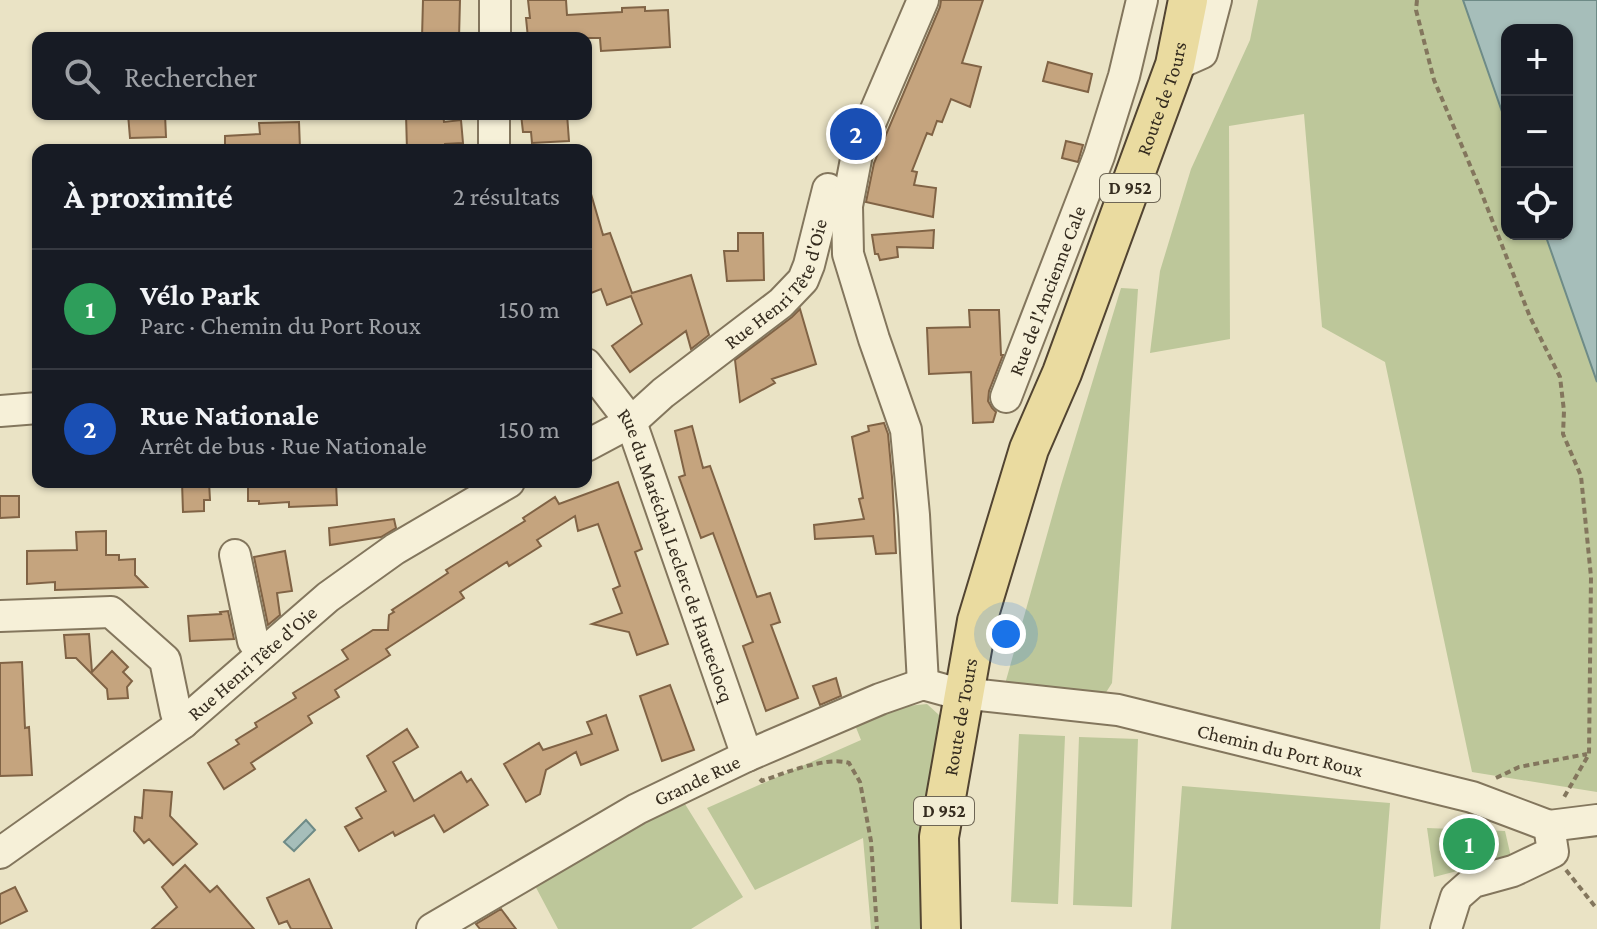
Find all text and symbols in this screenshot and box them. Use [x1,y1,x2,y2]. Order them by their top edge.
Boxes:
map controls [1501,24,1573,240]
button: + [1501,24,1573,96]
search box [32,32,592,120]
street label: Route de Tours [1132,40,1190,158]
icon: search [60,54,104,98]
text: Rechercher [124,60,257,93]
button: − [1501,96,1573,168]
pin: 2 [830,104,882,164]
button: locate [1501,168,1573,240]
road number: D 952 [1100,174,1160,202]
text: À proximité [64,178,233,215]
text: 2 résultats [453,182,560,211]
street label: Rue de l'Ancienne Cale [1004,202,1090,379]
street label: Rue Henri Tête d'Oie [720,216,831,353]
text: Vélo Park [140,278,259,311]
text: 1 [85,295,95,324]
text: 150 m [499,295,560,324]
text: Parc · Chemin du Port Roux [140,311,421,340]
text: Rue Nationale [140,398,319,431]
street label: Rue du Maréchal Leclerc de Hauteclocq [613,404,739,706]
text: 2 [83,415,97,444]
text: 150 m [499,415,560,444]
text: Arrêt de bus · Rue Nationale [140,431,427,460]
street label: Rue Henri Tête d'Oie [183,601,321,725]
your location [986,614,1026,654]
street label: Route de Tours [939,656,981,777]
street label: Chemin du Port Roux [1195,719,1366,781]
street label: Grande Rue [650,750,744,810]
road number: D 952 [914,797,974,825]
pin: 1 [1443,814,1495,874]

